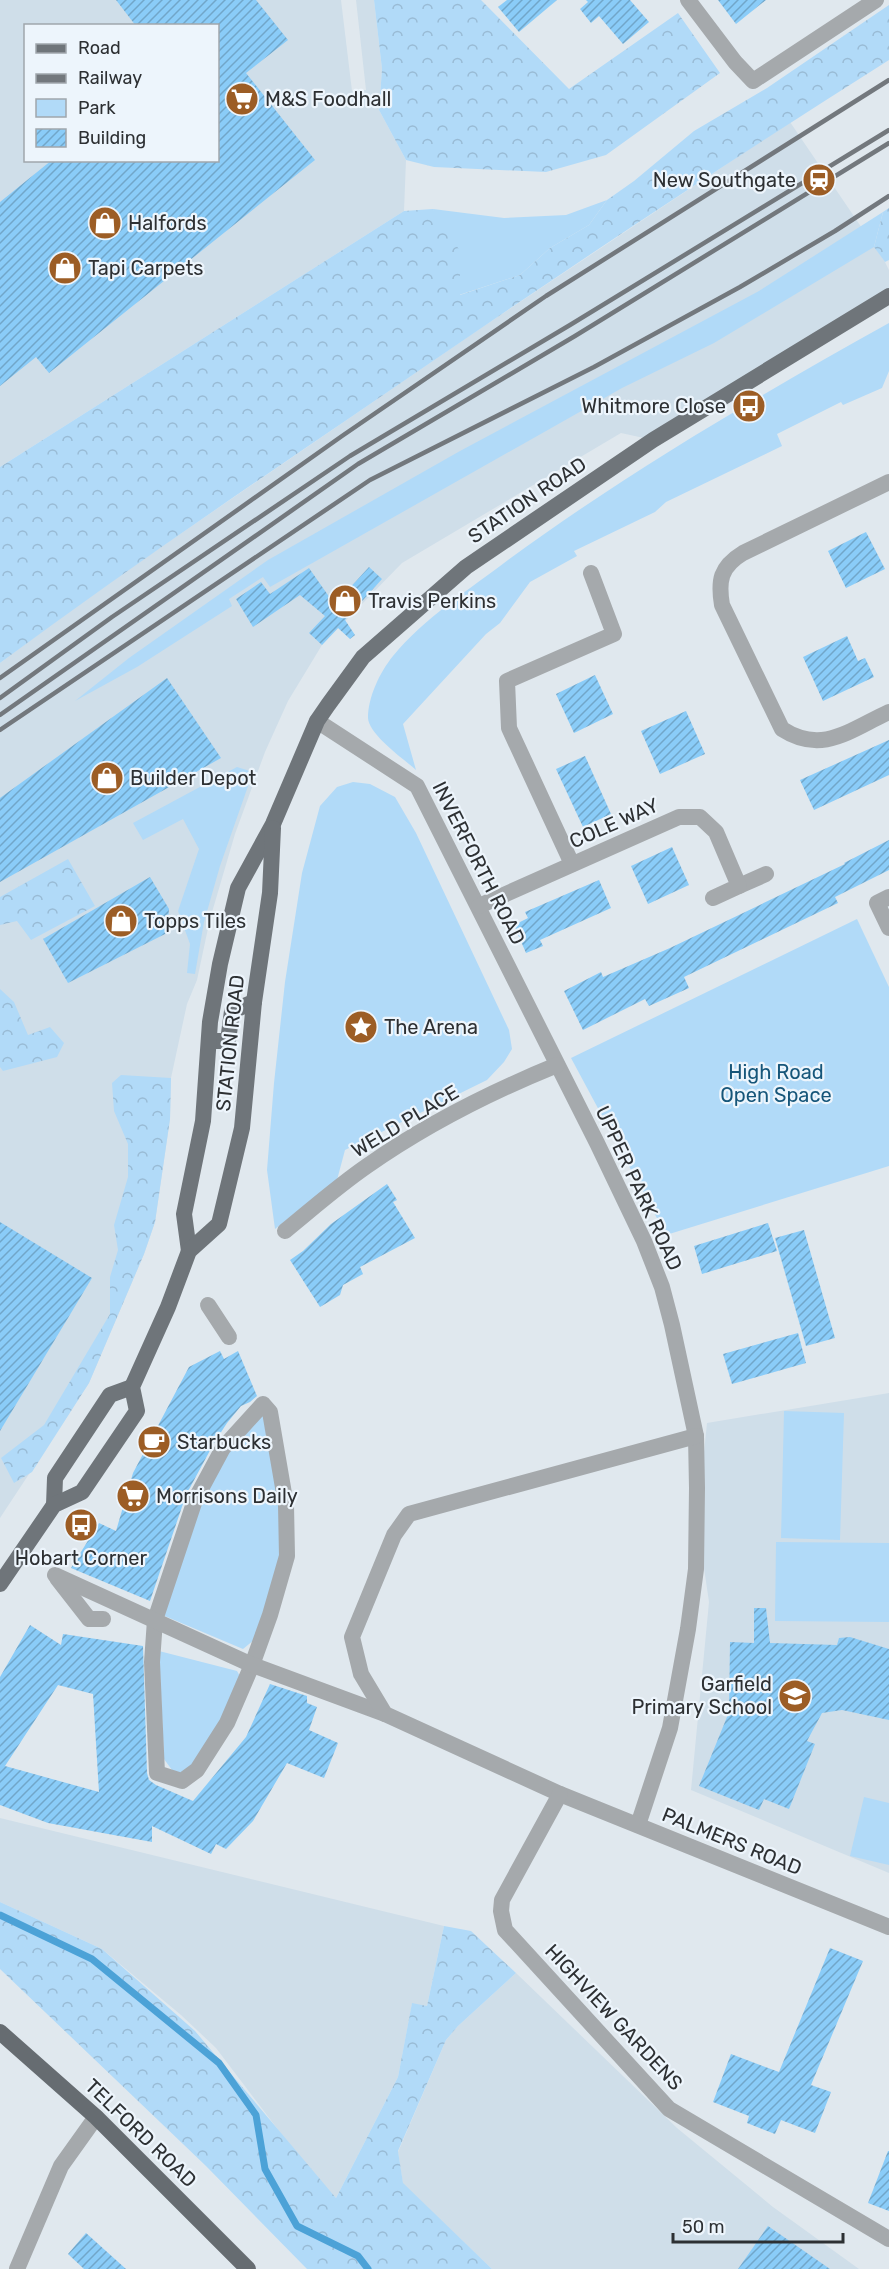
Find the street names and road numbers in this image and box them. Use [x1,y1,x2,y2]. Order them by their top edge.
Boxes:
street label: STATION ROAD [463,452,591,548]
street label: INVERFORTH ROAD [427,777,531,949]
street label: COLE WAY [566,793,662,853]
street label: STATION ROAD [211,974,249,1112]
street label: WELD PLACE [347,1080,463,1162]
street label: UPPER PARK ROAD [590,1102,688,1274]
street label: PALMERS ROAD [659,1802,805,1880]
street label: HIGHVIEW GARDENS [540,1939,688,2095]
street label: TELFORD ROAD [80,2074,202,2192]

